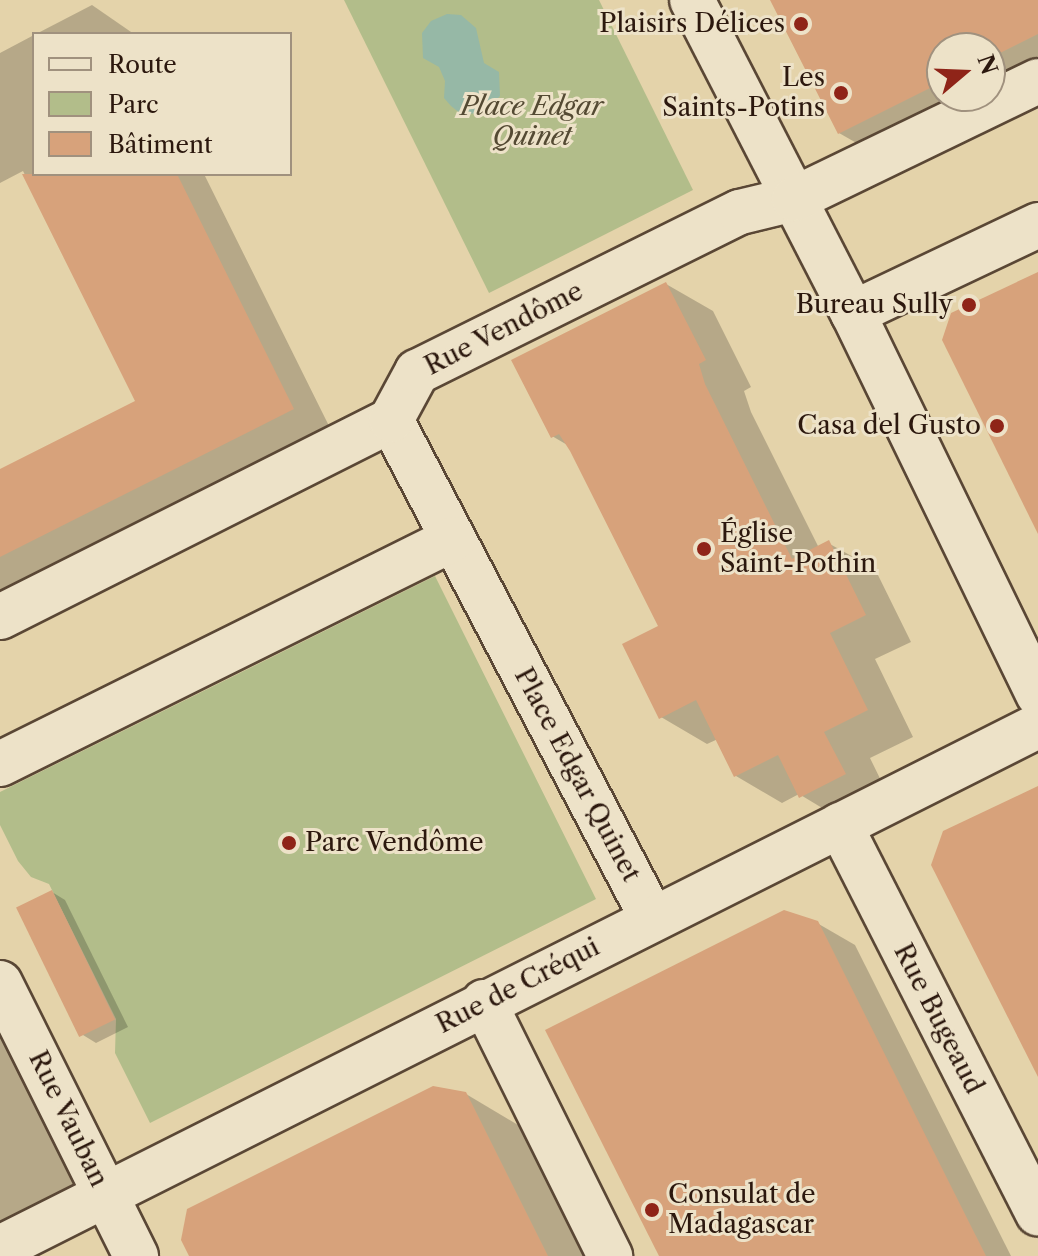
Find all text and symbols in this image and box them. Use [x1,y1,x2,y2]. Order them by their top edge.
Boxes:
place label: Plaisirs Délices [599,8,785,40]
marker: Plaisirs Délices [792,15,810,33]
legend [32,32,292,176]
north arrow [926,32,1006,112]
text: Route [108,50,177,79]
text: N [971,51,1003,78]
place label: Les Saints-Potins [662,62,825,124]
marker: Les Saints-Potins [832,84,850,102]
text: Parc [108,90,159,119]
park label: Place Edgar Quinet [460,91,604,152]
text: Bâtiment [108,130,213,159]
street label: Rue Vendôme [419,276,589,382]
place label: Bureau Sully [796,289,953,321]
marker: Bureau Sully [960,296,978,314]
place label: Casa del Gusto [797,410,981,442]
marker: Casa del Gusto [988,417,1006,435]
place label: Église Saint-Pothin [720,518,876,580]
marker: Église Saint-Pothin [695,540,713,558]
street label: Place Edgar Quinet [507,662,647,888]
place label: Parc Vendôme [305,827,485,859]
marker: Parc Vendôme [280,834,298,852]
street label: Rue de Créqui [431,932,605,1040]
street label: Rue Bugeaud [887,939,989,1099]
street label: Rue Vauban [21,1046,115,1192]
place label: Consulat de Madagascar [668,1179,816,1240]
marker: Consulat de Madagascar [643,1201,661,1219]

